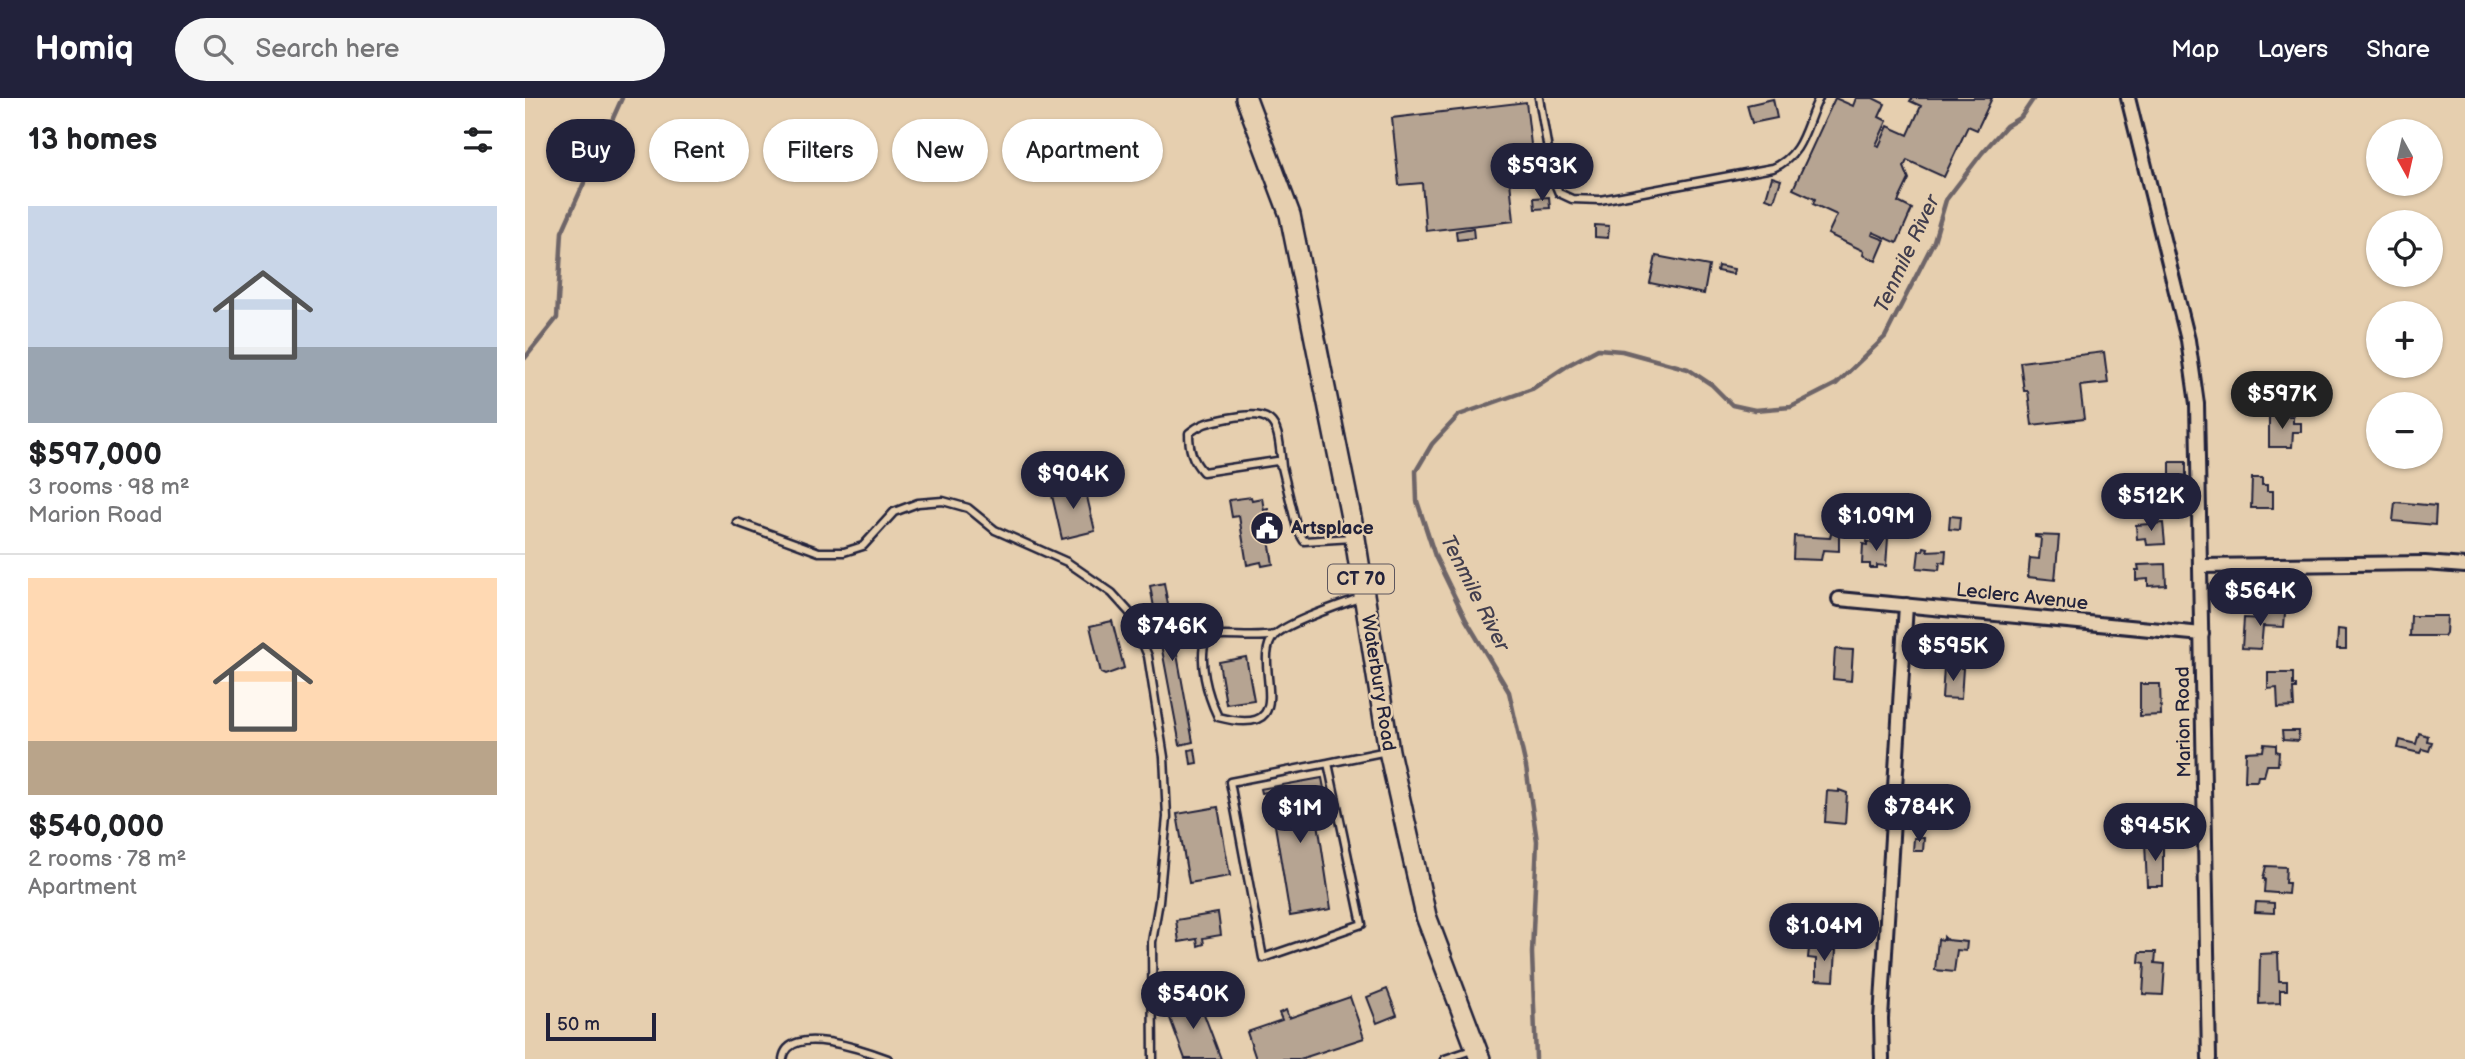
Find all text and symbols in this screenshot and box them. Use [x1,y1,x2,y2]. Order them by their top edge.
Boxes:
search box [175,18,665,81]
text: Homiq [35,29,133,69]
icon: search [199,30,237,68]
text: Search here [255,34,400,65]
text: Map [2171,35,2219,64]
text: Layers [2257,35,2328,64]
text: Share [2366,35,2430,64]
chip: Buy [546,119,635,182]
chip: Rent [649,119,749,182]
chip: Filters [763,119,878,182]
chip: New [892,119,988,182]
chip: Apartment [1002,119,1163,182]
north arrow [2366,119,2443,196]
map controls [2366,119,2443,469]
icon: filters [459,121,497,159]
text: 13 homes [28,122,157,158]
pin: $593K [1493,144,1591,203]
text: $593K [1507,152,1577,180]
water label: Tenmile River [1869,190,1946,317]
button: locate [2366,210,2443,287]
icon: home [200,252,326,378]
button: + [2366,301,2443,378]
pin: $597K [2233,372,2331,431]
text: $597K [2247,380,2317,408]
button: − [2366,392,2443,469]
text: $597,000 [28,437,162,473]
pin: $904K [1024,452,1122,511]
text: $904K [1037,460,1109,488]
text: 3 rooms · 98 m² [28,473,190,501]
pin: $512K [2102,474,2200,533]
text: $512K [2117,482,2185,510]
pin: $1.09M [1819,494,1933,553]
text: Marion Road [28,501,162,529]
text: $1.09M [1837,502,1915,530]
public building icon: Artsplace [1248,509,1286,547]
place label: Artsplace [1290,517,1374,540]
water label: Tenmile River [1435,531,1516,657]
road number: CT 70 [1328,564,1394,593]
pin: $564K [2211,568,2309,628]
text: $564K [2224,577,2296,605]
street label: Leclerc Avenue [1955,579,2089,615]
pin: $746K [1123,603,1221,663]
text: $746K [1137,612,1207,640]
street label: Waterbury Road [1356,613,1400,753]
icon: home [200,624,326,750]
pin: $595K [1904,624,2002,683]
text: $595K [1918,632,1988,660]
street label: Marion Road [2172,666,2196,778]
pin: $784K [1870,784,1968,844]
pin: $1M [1266,786,1334,845]
text: $784K [1884,793,1954,821]
text: $1M [1278,794,1322,822]
pin: $945K [2106,804,2204,863]
text: $540,000 [28,809,164,845]
text: $945K [2119,812,2191,840]
text: 2 rooms · 78 m² [28,845,186,873]
text: Apartment [28,873,137,901]
pin: $1.04M [1767,904,1881,963]
text: $1.04M [1785,912,1863,940]
pin: $540K [1144,972,1242,1031]
text: $540K [1157,980,1229,1008]
scale bar [546,1010,656,1042]
text: 50 m [557,1013,600,1036]

